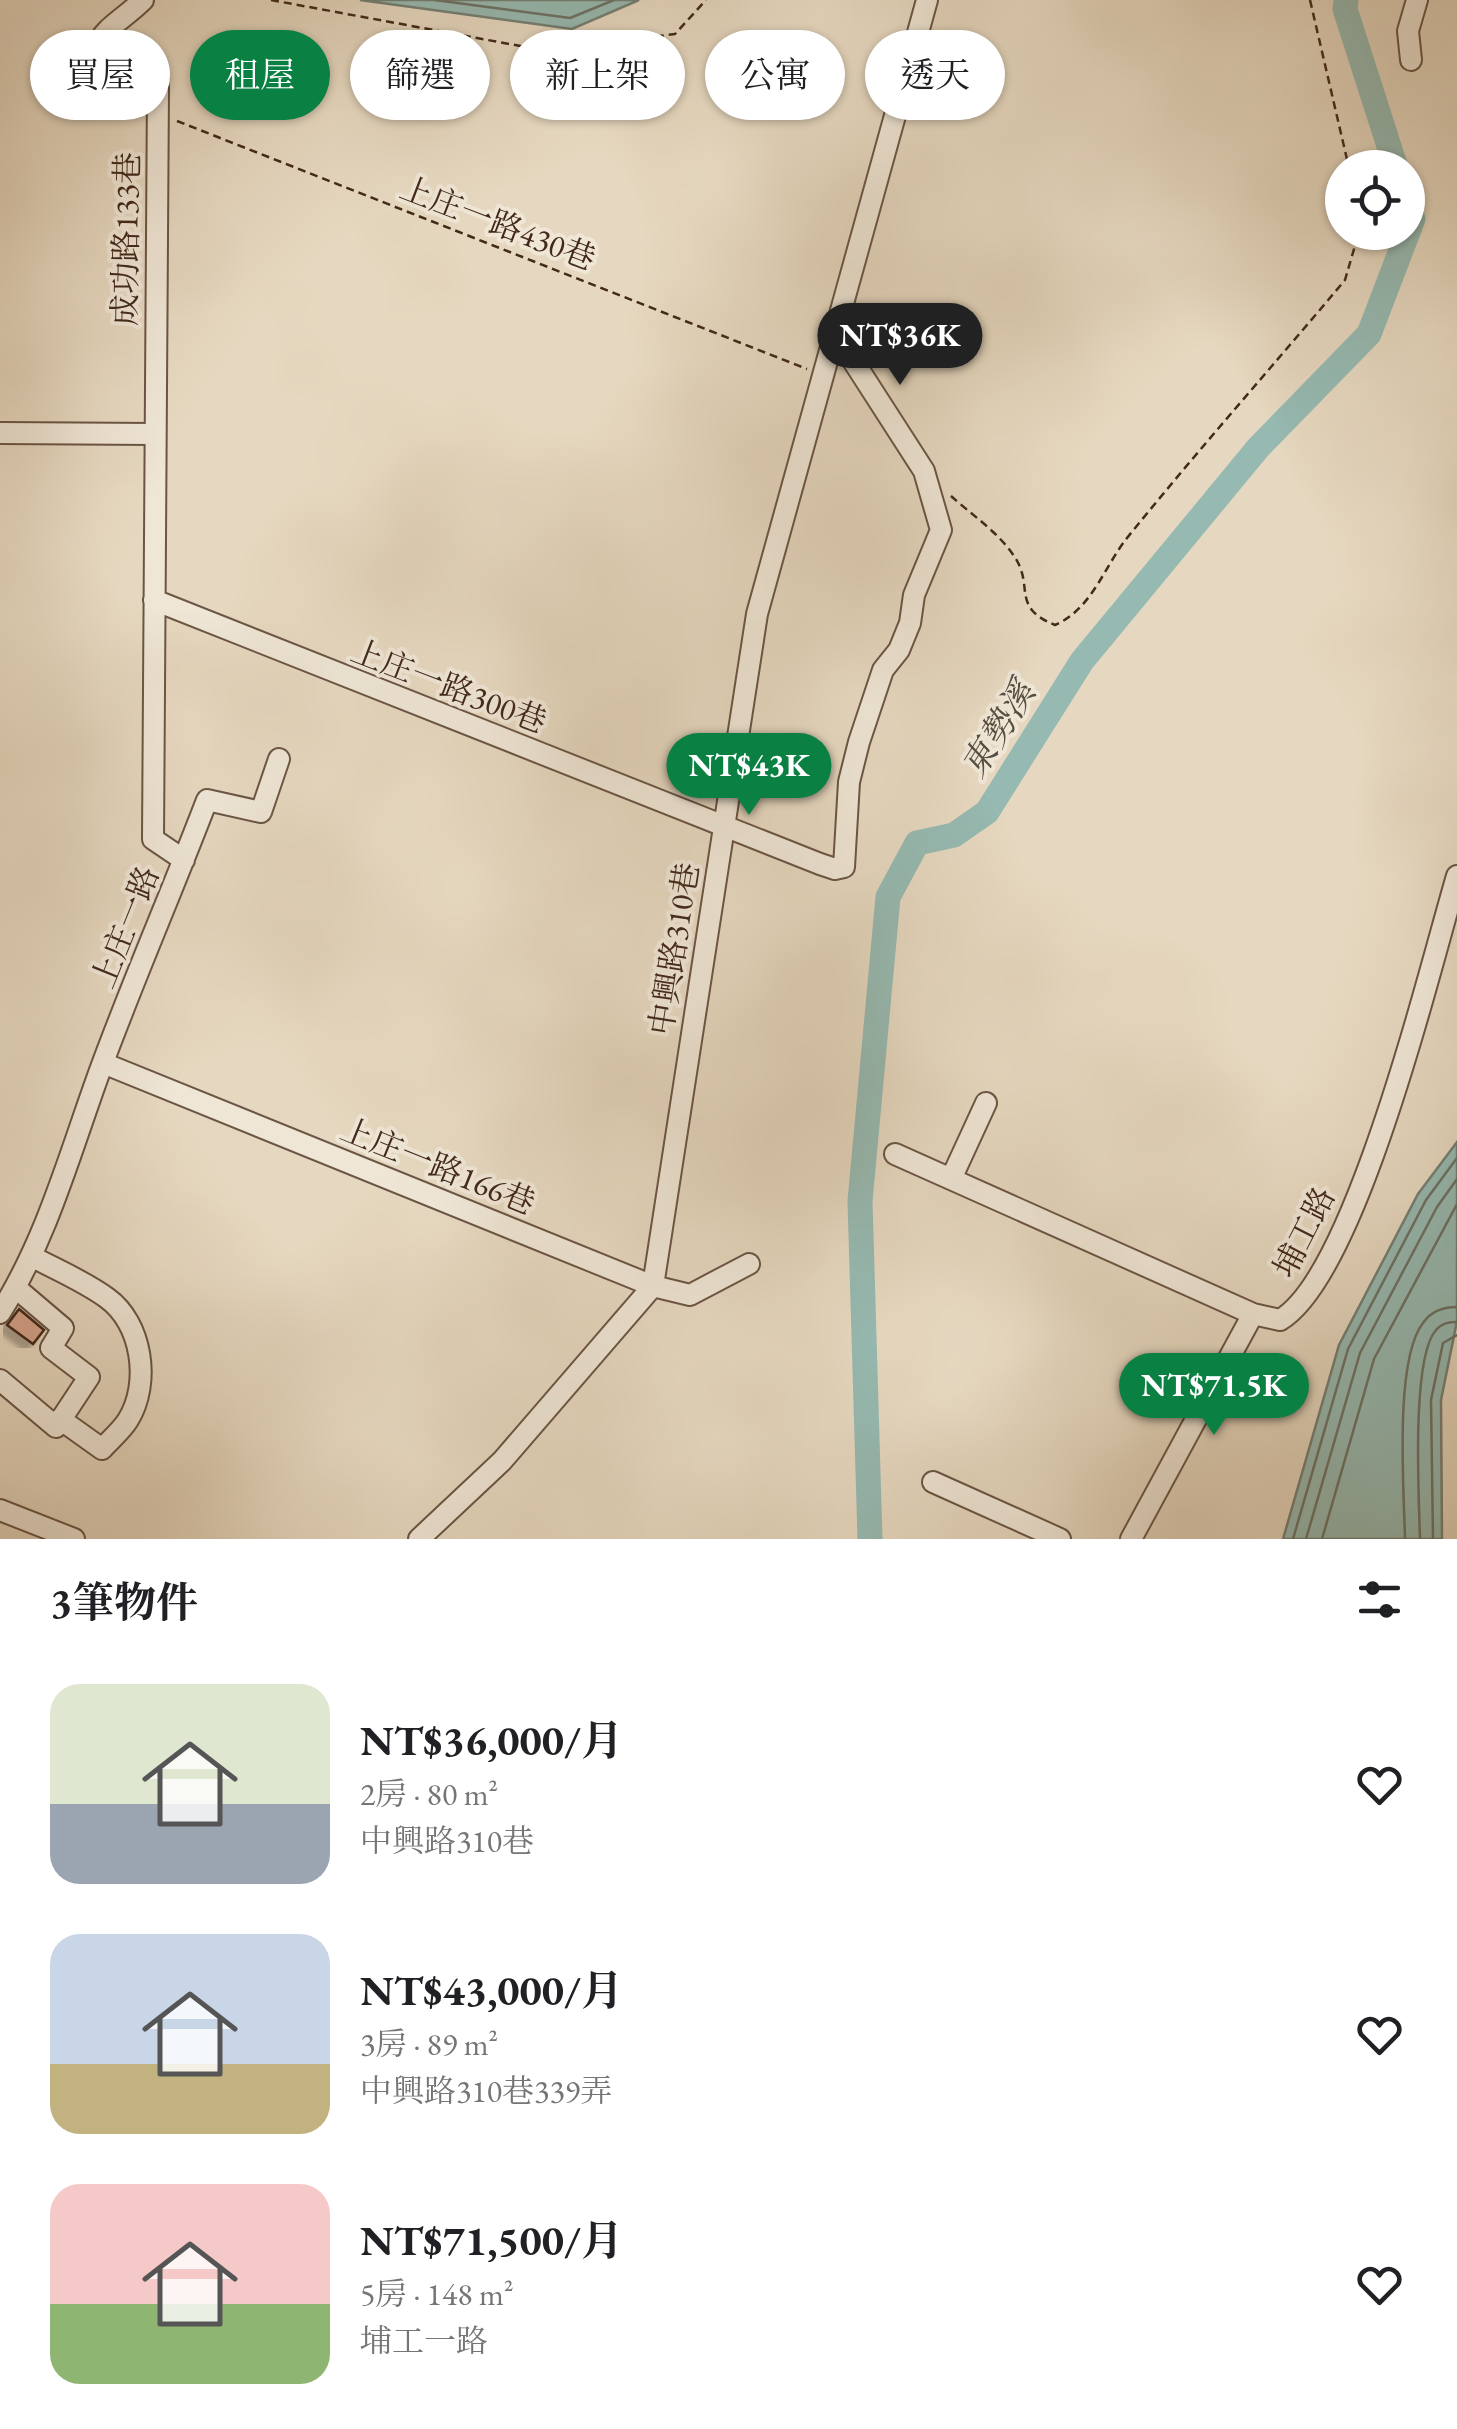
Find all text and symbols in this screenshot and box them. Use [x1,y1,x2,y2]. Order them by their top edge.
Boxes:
chip: 買屋 [30,30,170,120]
chip: 租屋 [190,30,330,120]
chip: 篩選 [350,30,490,120]
chip: 新上架 [510,30,685,120]
chip: 公寓 [705,30,845,120]
chip: 透天 [865,30,1005,120]
map controls [1325,150,1425,250]
button: locate [1325,150,1425,250]
street label: 成功路133巷 [103,152,149,326]
street label: 上庄一路430巷 [394,166,602,280]
pin: NT$36K [819,303,981,388]
text: NT$36K [839,314,961,356]
street label: 上庄一路300巷 [345,629,553,743]
water label: 東勢溪 [951,669,1047,785]
pin: NT$43K [668,733,830,818]
text: NT$43K [688,744,810,786]
street label: 上庄一路 [82,860,168,994]
street label: 中興路310巷 [640,860,708,1038]
street label: 上庄一路166巷 [335,1108,541,1224]
street label: 埔工路 [1263,1180,1345,1284]
pin: NT$71.5K [1111,1353,1317,1438]
text: NT$71.5K [1141,1364,1287,1406]
icon: filters [1352,1572,1407,1627]
text: 3筆物件 [50,1575,198,1630]
text: NT$36,000/月 [360,1713,623,1768]
icon: home [130,1724,250,1844]
icon: heart [1352,1757,1407,1812]
text: 2房 · 80 m² [360,1773,498,1815]
text: 中興路310巷 [360,1820,534,1862]
text: NT$43,000/月 [360,1963,623,2018]
icon: home [130,1974,250,2094]
icon: heart [1352,2007,1407,2062]
text: 3房 · 89 m² [360,2023,498,2065]
text: 中興路310巷339弄 [360,2070,612,2112]
text: NT$71,500/月 [360,2213,623,2268]
icon: home [130,2224,250,2344]
icon: heart [1352,2257,1407,2312]
text: 5房 · 148 m² [360,2273,514,2315]
text: 埔工一路 [360,2320,488,2362]

